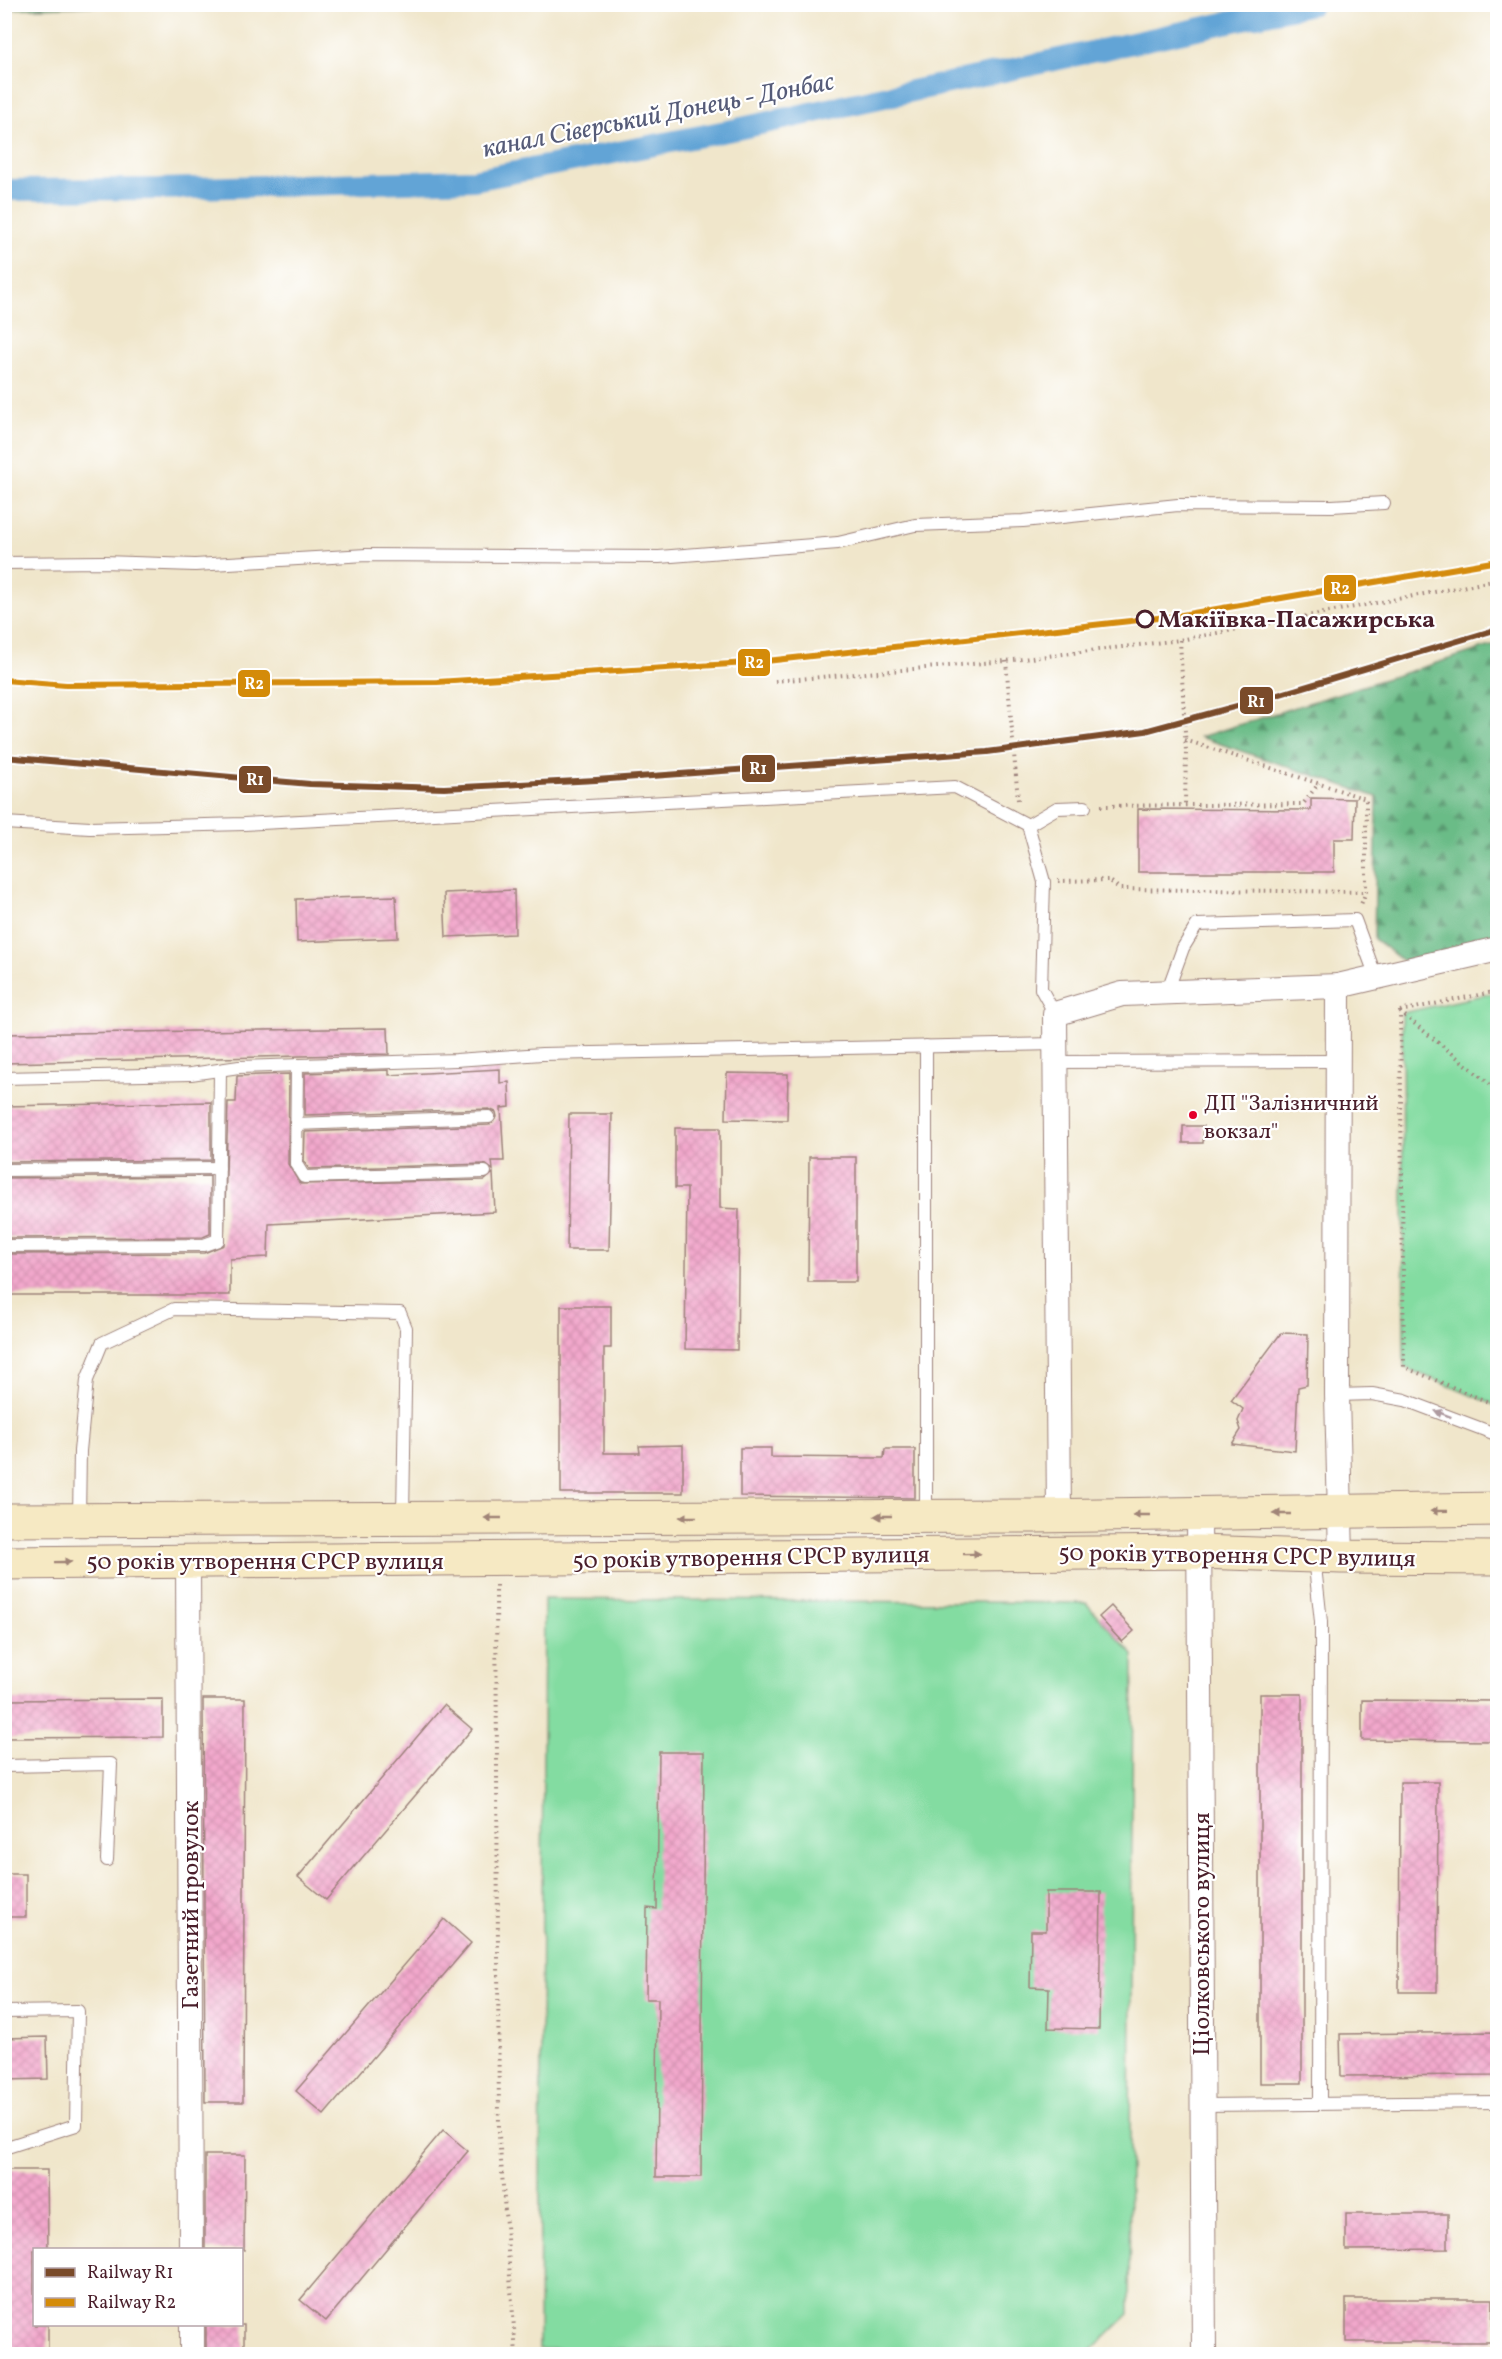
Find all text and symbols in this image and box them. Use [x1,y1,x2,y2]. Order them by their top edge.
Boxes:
water label: канал Сіверський Донець - Донбас [479,64,838,168]
line badge: R2 [1323,574,1357,602]
text: R2 [1330,579,1350,601]
place label: Макіївка-Пасажирська [1158,604,1435,638]
marker: Макіївка-Пасажирська [1136,610,1154,628]
line badge: R2 [737,648,771,677]
text: R2 [744,653,764,675]
line badge: R2 [237,669,271,698]
text: R2 [244,674,264,696]
line badge: R1 [1239,686,1274,715]
text: R1 [1247,692,1265,714]
line badge: R1 [741,754,776,783]
text: R1 [749,759,767,781]
line badge: R1 [238,765,272,794]
text: R1 [246,770,264,792]
place label: ДП "Залізничний вокзал" [1204,1089,1379,1148]
marker: ДП "Залізничний вокзал" [1187,1109,1199,1121]
one-way arrow [1434,1409,1452,1419]
one-way arrow [1430,1506,1449,1515]
one-way arrow [1272,1509,1291,1519]
one-way arrow [1131,1510,1150,1520]
one-way arrow [873,1511,892,1521]
one-way arrow [678,1512,697,1522]
one-way arrow [483,1513,502,1523]
street label: 50 років утворення СРСР вулиця [1058,1537,1416,1577]
street label: 50 років утворення СРСР вулиця [572,1539,930,1579]
street label: 50 років утворення СРСР вулиця [86,1546,444,1580]
one-way arrow [962,1549,981,1559]
one-way arrow [53,1558,72,1567]
street label: Газетний провулок [175,1800,209,2009]
street label: Ціолковського вулиця [1186,1812,1220,2056]
legend [33,2248,243,2326]
text: Railway R1 [87,2261,174,2286]
text: Railway R2 [87,2291,176,2316]

